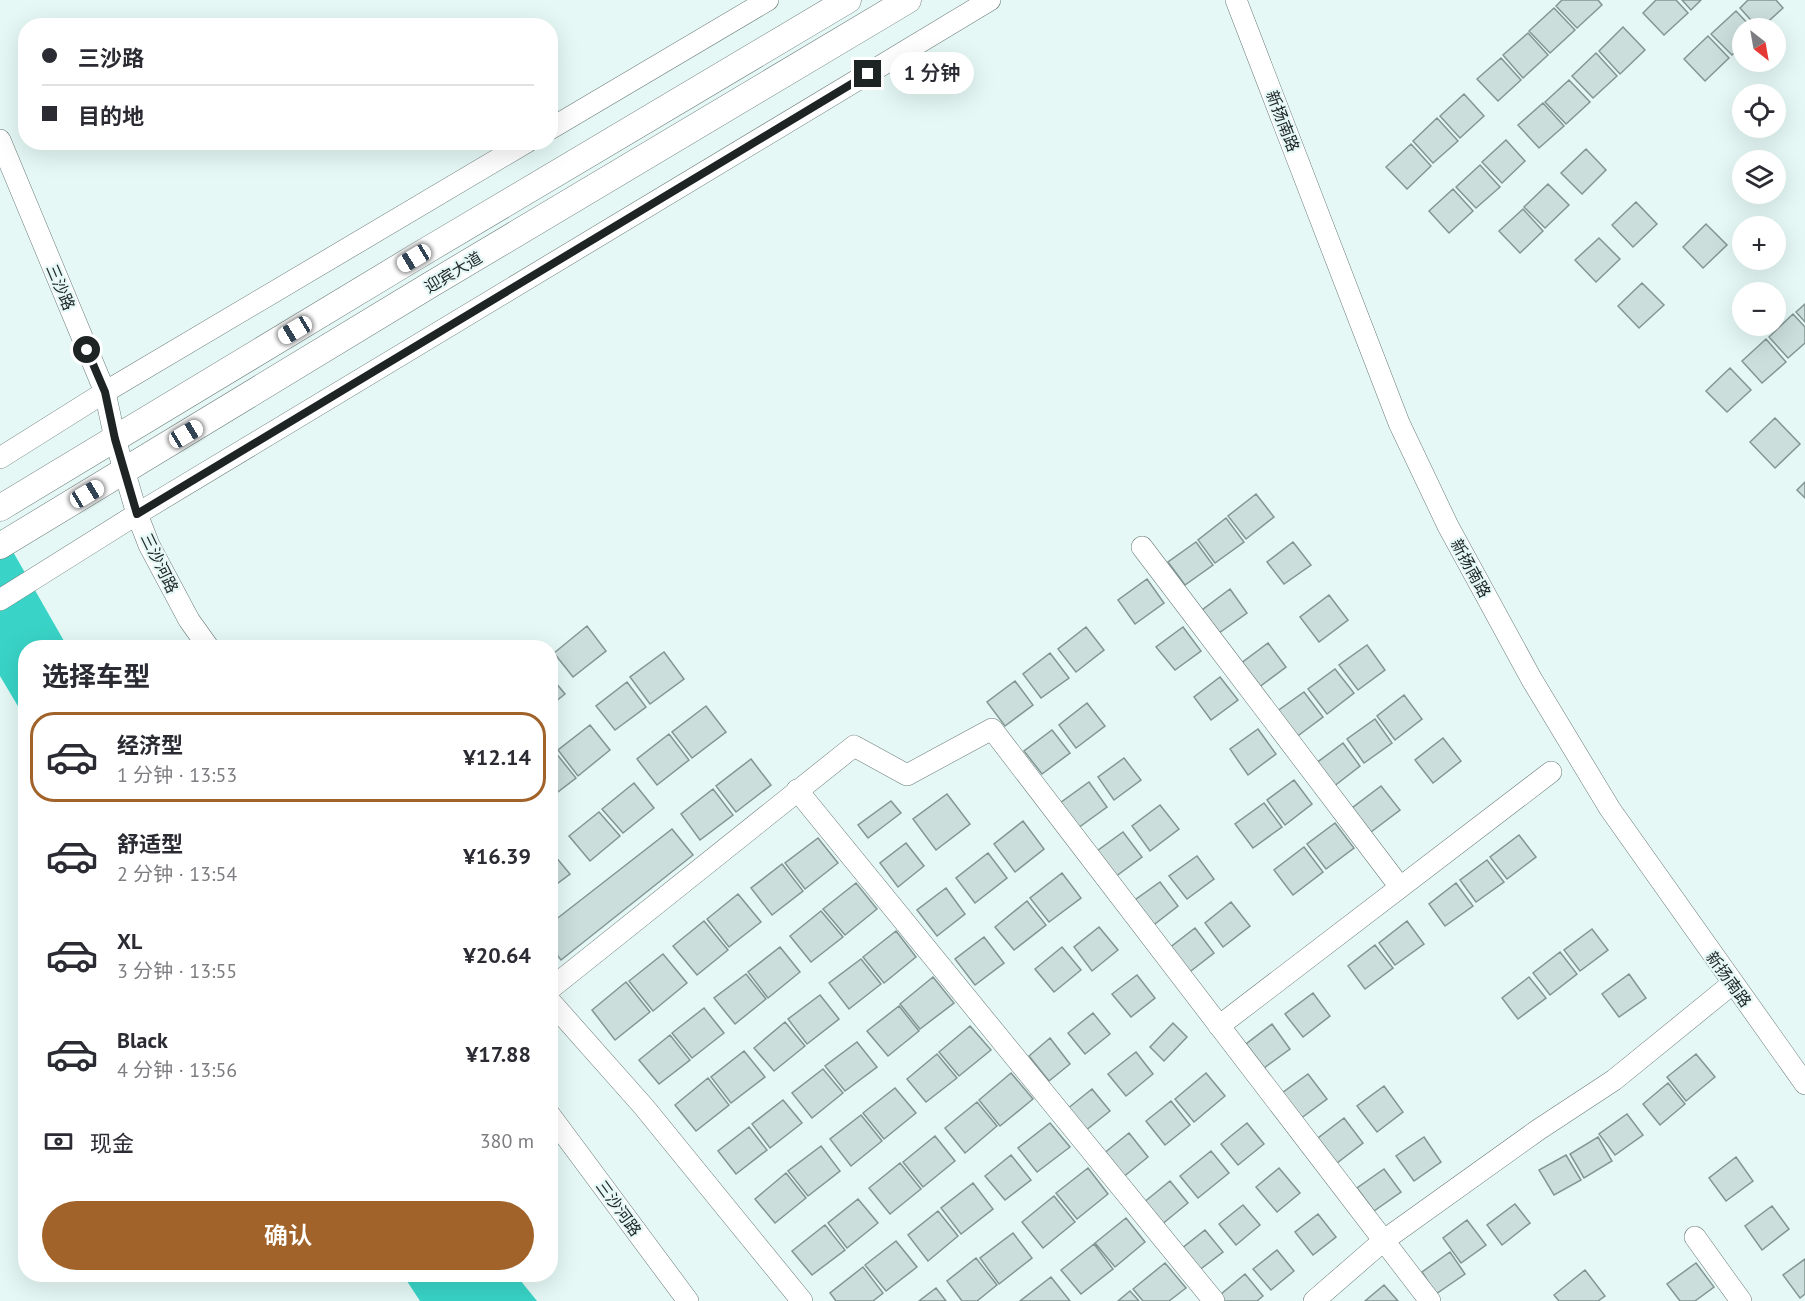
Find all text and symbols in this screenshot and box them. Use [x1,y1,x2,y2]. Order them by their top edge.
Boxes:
north arrow [1732,18,1786,72]
map controls [1732,18,1786,336]
text: 三沙路 [78,44,144,72]
callout: 1 分钟 [889,53,973,95]
route end [854,60,881,87]
text: 1 分钟 [904,60,960,86]
button: locate [1732,84,1786,138]
street label: 新扬南路 [1262,88,1304,154]
text: 目的地 [78,102,144,130]
button: layers [1732,150,1786,204]
button: + [1732,216,1786,270]
car [394,241,434,275]
street label: 迎宾大道 [420,247,486,297]
street label: 三沙路 [42,261,80,313]
button: − [1732,282,1786,336]
car [275,313,315,347]
route start [73,336,100,363]
car [166,417,206,451]
car [67,477,107,511]
street label: 三沙河路 [137,530,183,596]
street label: 新扬南路 [1447,535,1495,601]
text: 选择车型 [42,659,150,693]
icon: car [45,730,99,784]
text: 经济型 [117,731,183,759]
text: ¥12.14 [463,743,531,771]
text: 1 分钟 · 13:53 [117,762,237,788]
icon: car [45,829,99,883]
text: 舒适型 [117,830,183,858]
text: ¥16.39 [463,842,531,870]
text: 2 分钟 · 13:54 [117,861,237,887]
text: XL [117,927,142,955]
icon: car [45,928,99,982]
text: ¥20.64 [463,941,531,969]
street label: 新扬南路 [1702,947,1756,1011]
text: 3 分钟 · 13:55 [117,958,237,984]
text: Black [117,1026,168,1054]
icon: car [45,1027,99,1081]
text: ¥17.88 [466,1040,531,1068]
text: 4 分钟 · 13:56 [117,1057,237,1083]
icon: cash [42,1125,75,1158]
text: 380 m [480,1128,534,1154]
text: 现金 [90,1129,134,1157]
street label: 三沙河路 [592,1176,646,1240]
button: 确认 [42,1201,534,1270]

